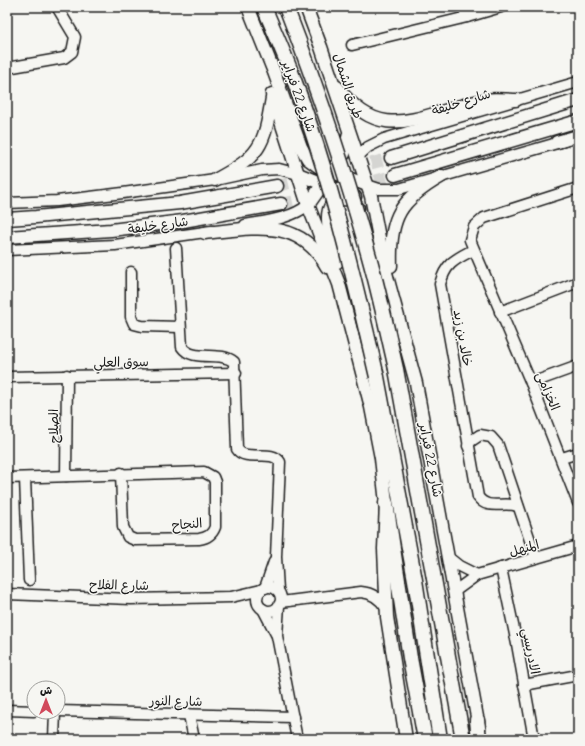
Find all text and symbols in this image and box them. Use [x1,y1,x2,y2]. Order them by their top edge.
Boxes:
street label: طريق الشمال [329,51,367,121]
street label: شارع 22 فبراير [277,57,320,135]
street label: شارع خليفة [429,85,493,120]
street label: شارع خليفة [127,212,189,239]
street label: خالد بن زيد [450,308,476,368]
street label: سوق العلي [93,353,149,374]
street label: الخزامى [531,369,564,413]
street label: الصلاح [45,409,63,443]
street label: شارع 22 فبراير [414,420,447,499]
street label: النجاح [171,514,203,535]
street label: المنهل [507,536,541,560]
street label: شارع الفلاح [89,576,149,595]
street label: الادريسي [515,626,544,676]
north arrow [26,680,66,720]
text: ش [40,683,52,697]
street label: شارع النور [149,692,202,711]

